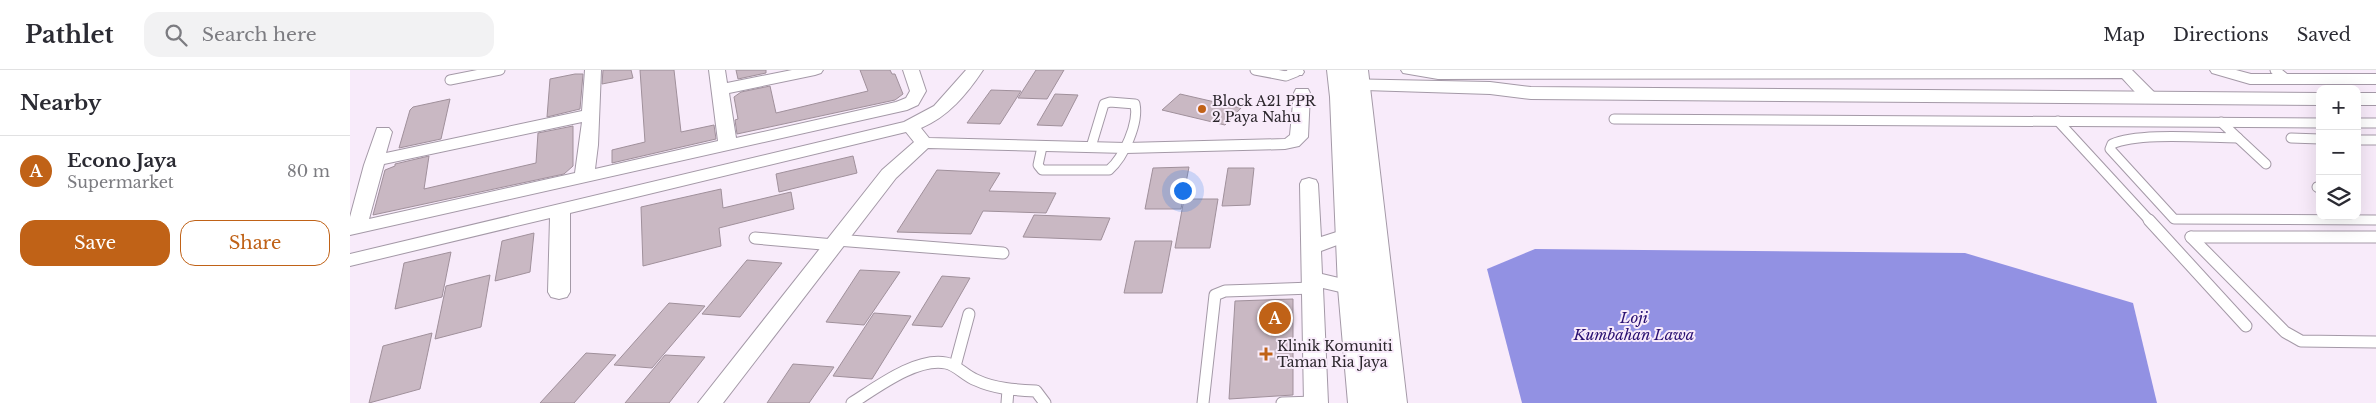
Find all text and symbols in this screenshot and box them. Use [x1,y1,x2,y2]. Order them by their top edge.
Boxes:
search box [144,12,494,57]
text: Pathlet [25,20,114,49]
icon: search [162,21,190,49]
text: Search here [202,23,317,46]
text: Map [2103,24,2145,46]
text: Directions [2173,24,2269,46]
text: Saved [2297,24,2351,46]
map controls [2316,85,2361,220]
button: + [2316,85,2361,130]
text: Nearby [20,90,101,116]
place label: Block A21 PPR 2 Paya Nahu [1212,92,1317,126]
marker: Block A21 PPR 2 Paya Nahu [1196,103,1208,115]
button: − [2316,130,2361,175]
text: Econo Jaya [67,149,177,172]
text: A [30,161,42,181]
text: 80 m [287,161,330,181]
text: Supermarket [67,172,174,192]
button: layers [2316,175,2361,220]
your location [1170,178,1196,204]
button: Save [20,220,170,266]
button: Share [180,220,330,266]
pin: A [1259,299,1291,337]
water label: Loji Kumbahan Lawa [1573,308,1694,344]
place label: Klinik Komuniti Taman Ria Jaya [1277,337,1393,371]
marker: Klinik Komuniti Taman Ria Jaya [1259,347,1273,361]

